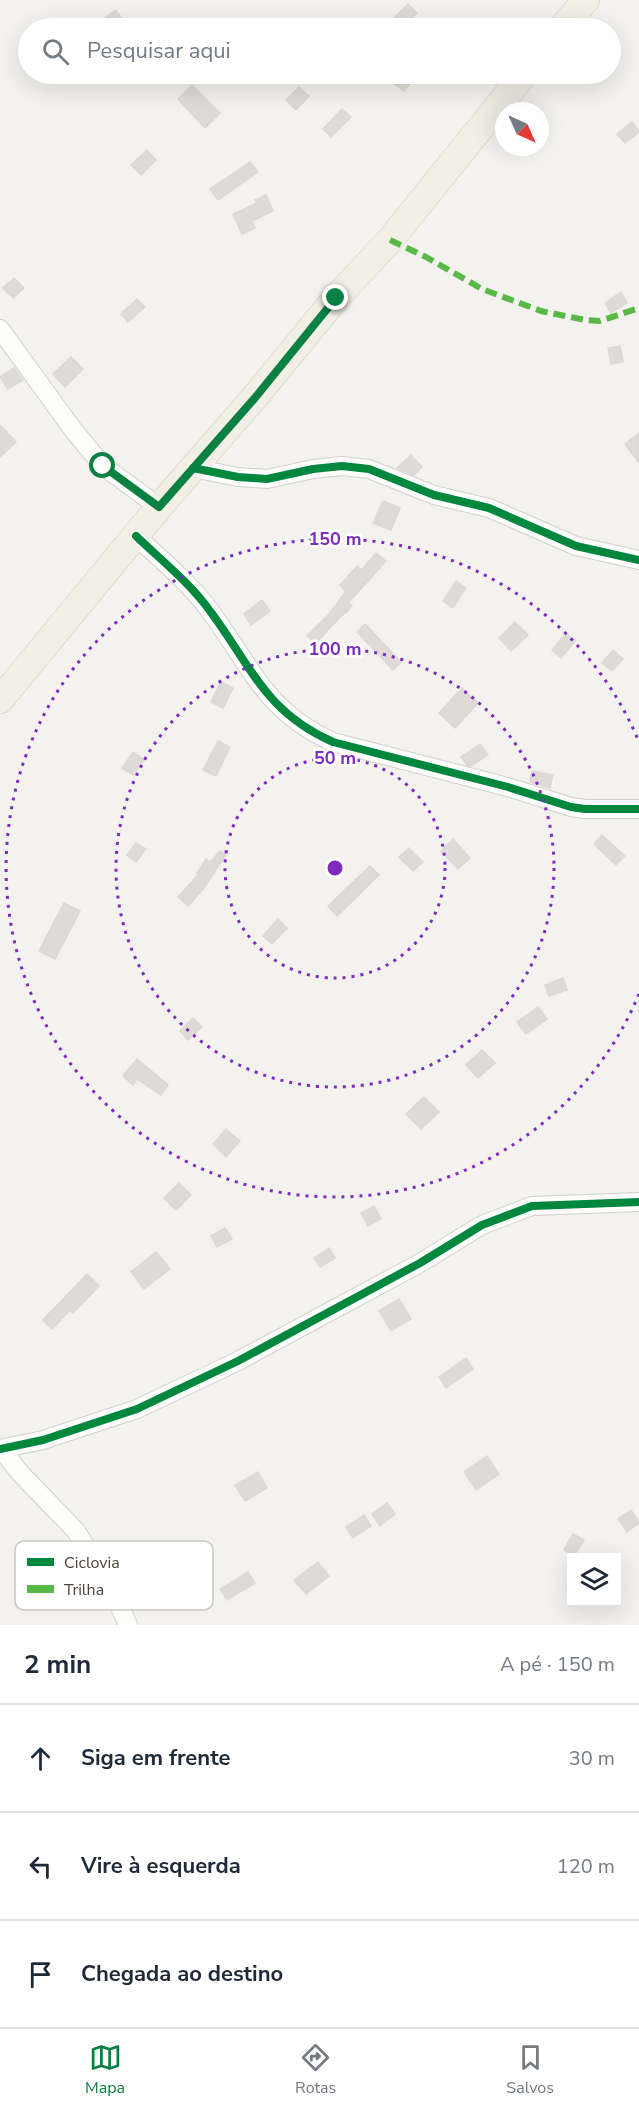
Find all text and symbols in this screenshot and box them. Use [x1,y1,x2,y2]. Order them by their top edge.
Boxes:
search box [18,18,621,84]
icon: search [39,35,72,68]
text: Pesquisar aqui [87,36,231,66]
north arrow [495,102,549,156]
route end [322,284,348,310]
route start [89,452,115,478]
text: 150 m [308,527,362,551]
text: 100 m [308,637,362,661]
text: 50 m [314,746,356,770]
centre of rings [325,858,345,878]
legend [15,1541,213,1610]
text: Ciclovia [64,1552,120,1574]
map controls [567,1553,621,1607]
button: layers [567,1553,621,1607]
text: Trilha [64,1579,104,1601]
text: 2 min [24,1647,91,1682]
text: A pé · 150 m [500,1651,615,1678]
icon: ahead [24,1742,57,1775]
text: Siga em frente [81,1743,230,1773]
text: 30 m [569,1745,615,1772]
icon: left [24,1850,57,1883]
text: Vire à esquerda [81,1851,241,1881]
text: 120 m [557,1853,615,1880]
icon: arrive [24,1958,57,1991]
text: Chegada ao destino [81,1959,283,1989]
tab: Mapa [85,2041,125,2099]
tab: Rotas [295,2041,336,2099]
tab: Salvos [506,2041,554,2099]

